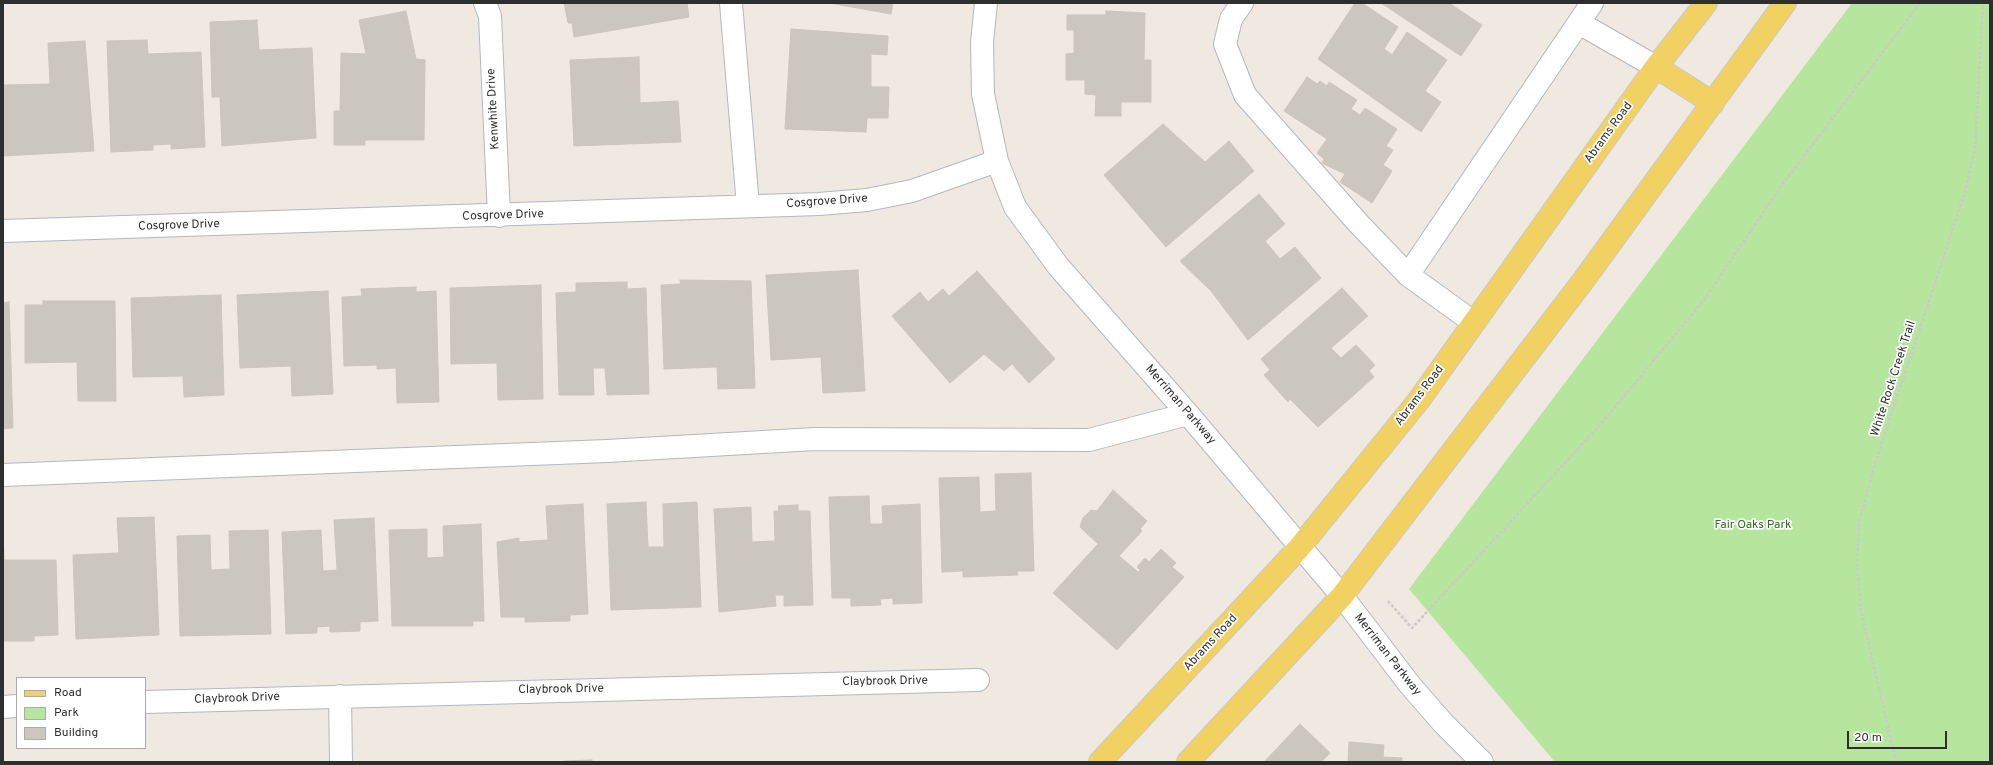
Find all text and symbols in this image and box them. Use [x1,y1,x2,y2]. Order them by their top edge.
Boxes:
street label: Kenwhite Drive [485,68,503,150]
street label: Abrams Road [1582,100,1636,166]
street label: Cosgrove Drive [786,192,868,212]
street label: Cosgrove Drive [462,207,544,225]
street label: Cosgrove Drive [138,217,220,235]
street label: White Rock Creek Trail [1869,319,1919,439]
street label: Merriman Parkway [1142,362,1218,448]
street label: Abrams Road [1393,363,1447,429]
park label: Fair Oaks Park [1715,519,1791,533]
street label: Merriman Parkway [1350,611,1424,699]
street label: Abrams Road [1181,612,1241,674]
street label: Claybrook Drive [842,674,928,690]
legend [16,677,146,749]
street label: Claybrook Drive [518,682,604,698]
text: Road [54,685,82,701]
street label: Claybrook Drive [194,690,280,708]
text: Park [54,705,79,721]
scale bar [1849,723,1949,749]
text: Building [54,725,98,741]
text: 20 m [1854,730,1882,746]

